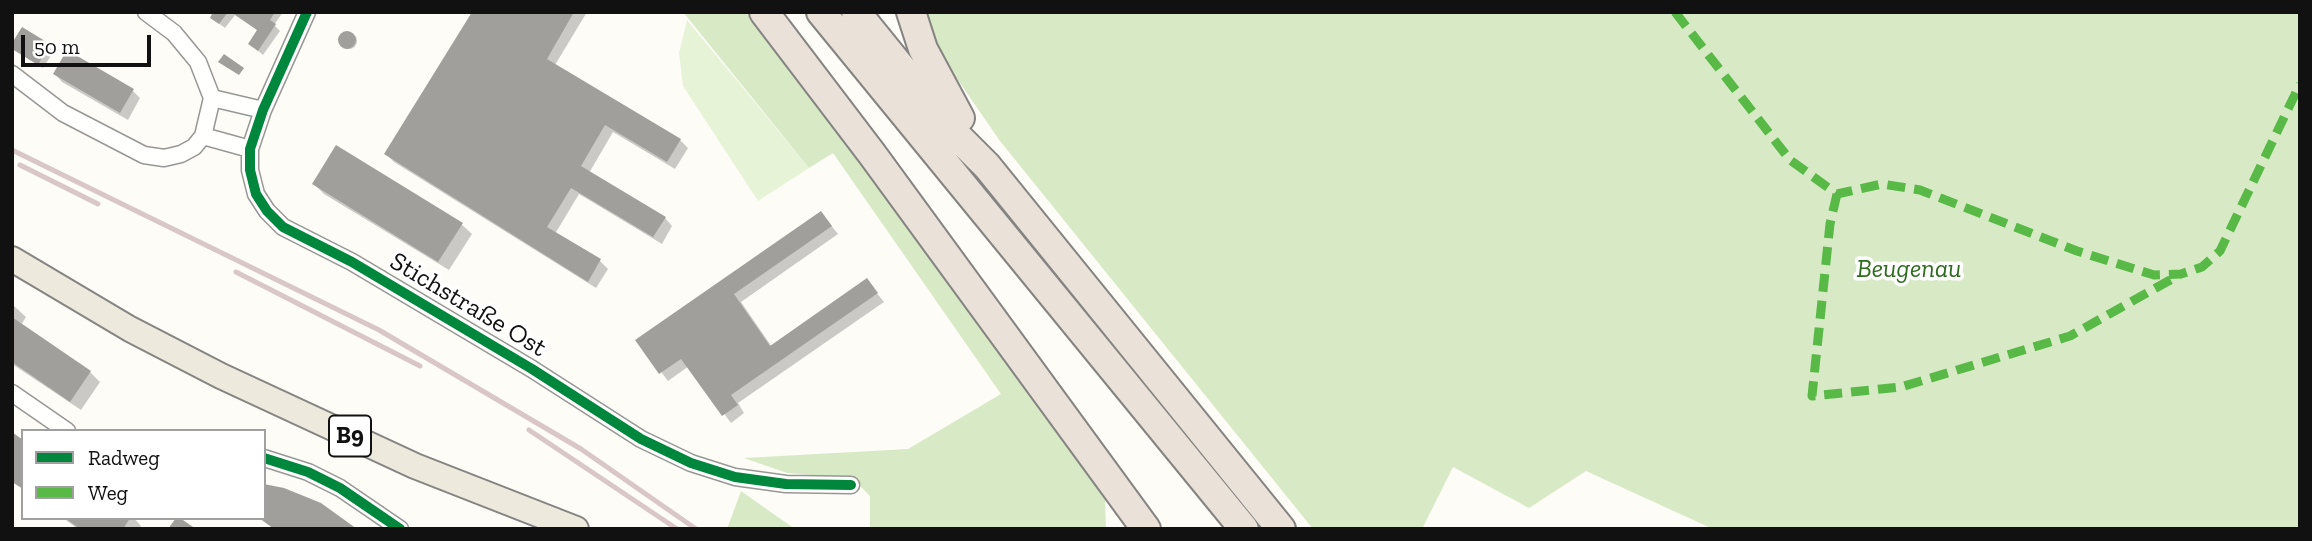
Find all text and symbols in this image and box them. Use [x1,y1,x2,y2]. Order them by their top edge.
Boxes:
scale bar [24,21,154,65]
text: 50 m [34,34,80,59]
street label: Stichstraße Ost [384,246,552,364]
park label: Beugenau [1856,254,1962,286]
road number: B9 [329,416,371,456]
legend [21,429,266,520]
text: Radweg [88,445,160,470]
text: Weg [88,480,128,505]

